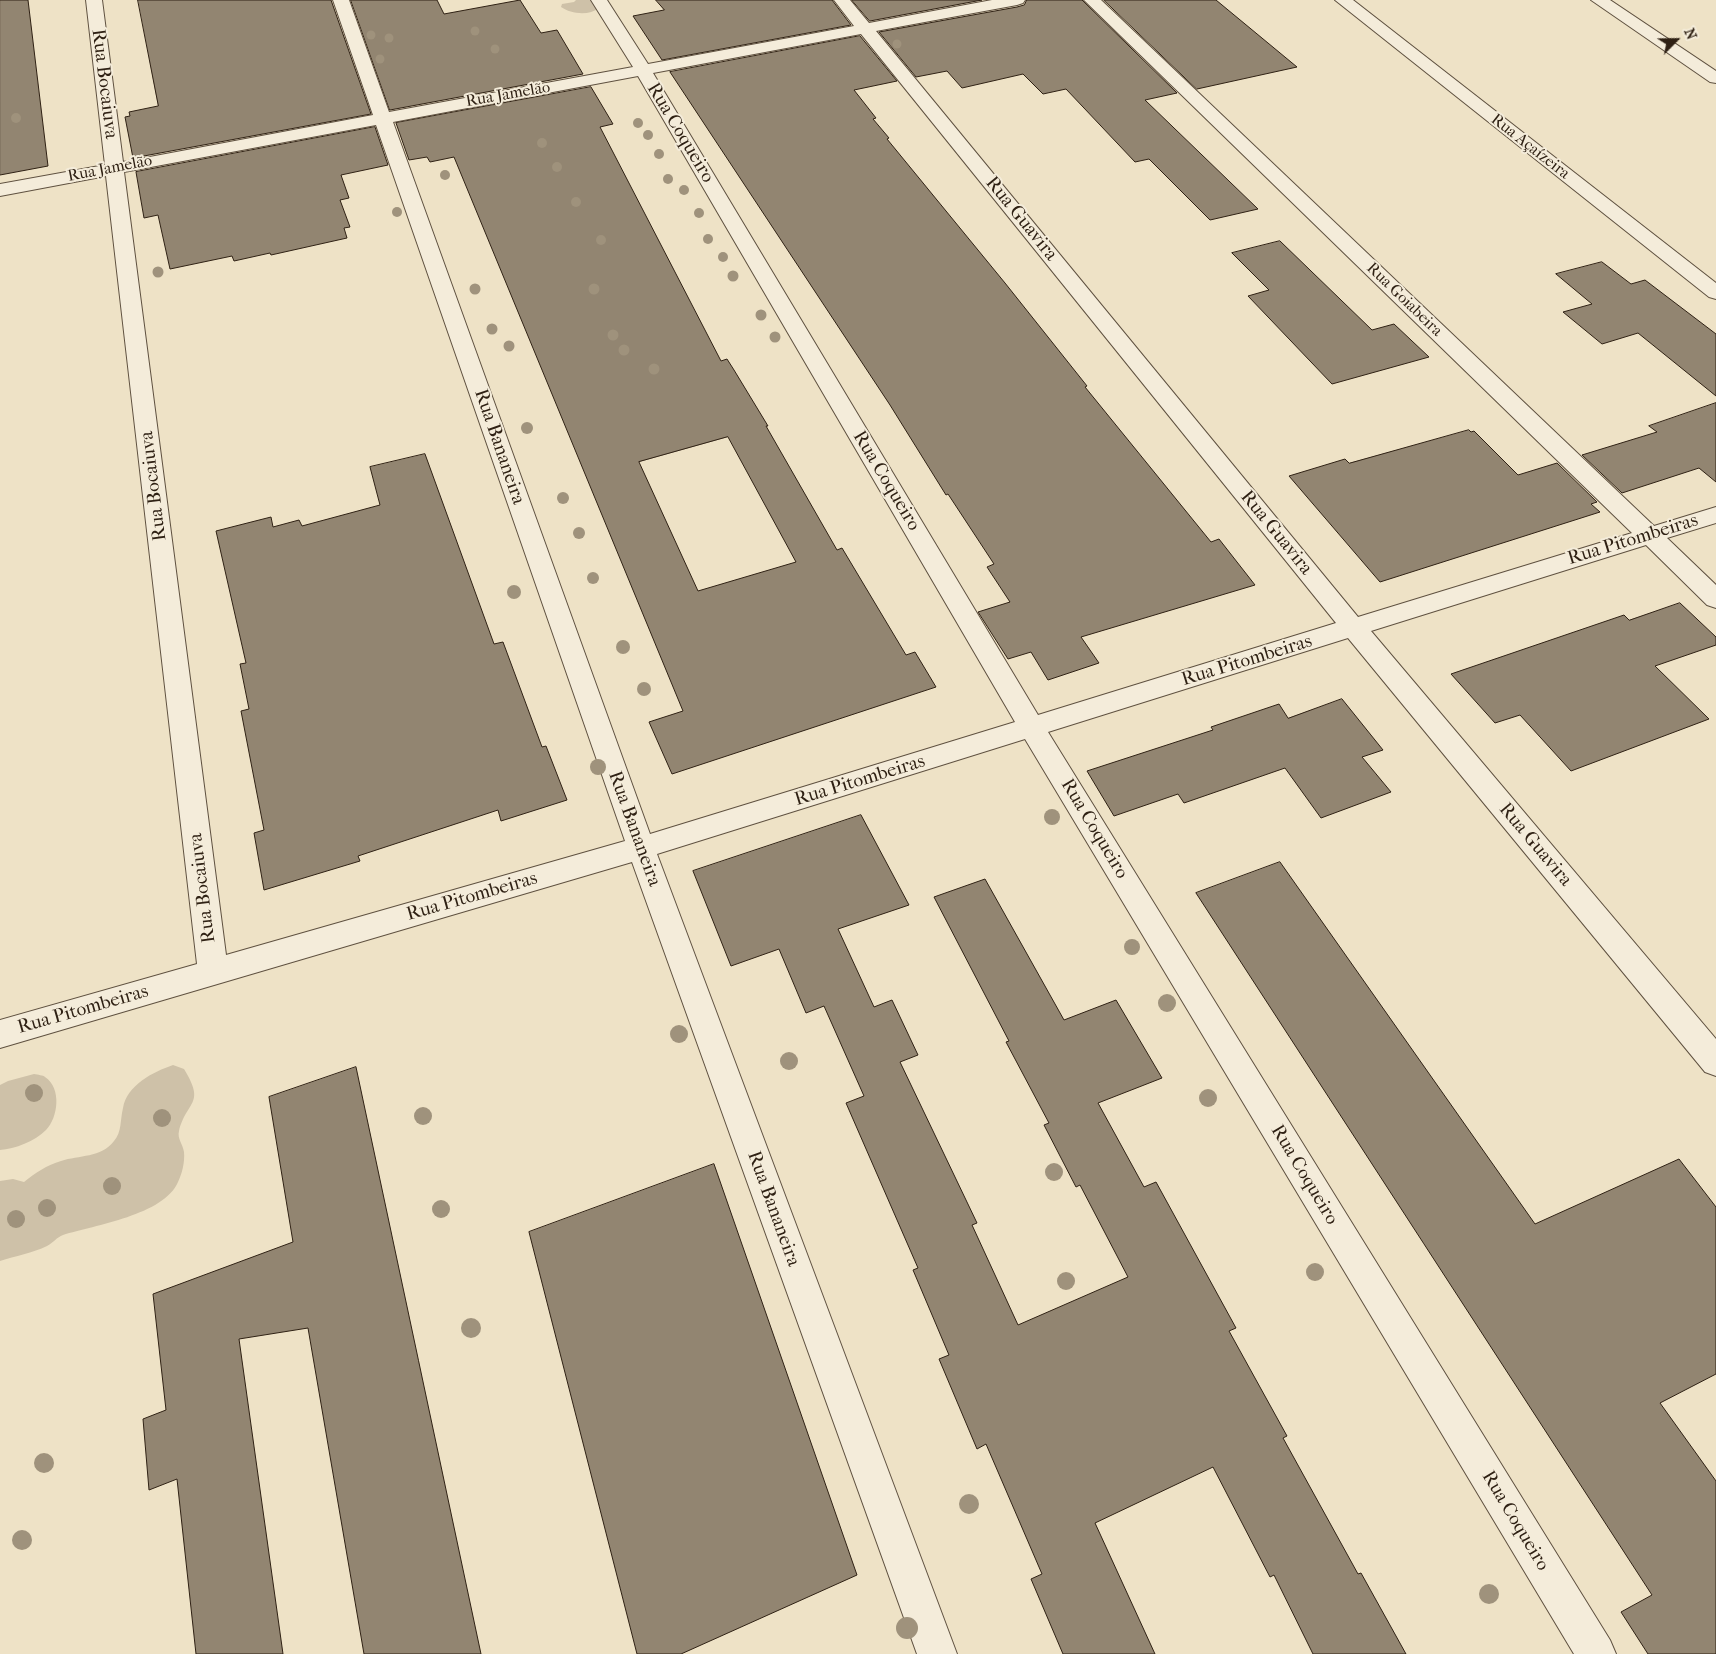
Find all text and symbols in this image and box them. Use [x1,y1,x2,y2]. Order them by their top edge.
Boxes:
north arrow [1651,15,1701,65]
text: N [1680,26,1700,42]
street label: Rua Bocaiuva [86,28,122,140]
street label: Rua Jamelão [464,78,552,112]
street label: Rua Coqueiro [641,79,719,187]
street label: Rua Açaízeira [1487,110,1573,184]
street label: Rua Jamelão [66,151,154,187]
street label: Rua Guavira [980,172,1062,266]
street label: Rua Goiabeira [1362,259,1446,341]
street label: Rua Bananeira [469,386,529,508]
street label: Rua Coqueiro [847,427,925,535]
street label: Rua Bocaiuva [136,430,172,542]
street label: Rua Guavira [1235,486,1317,580]
street label: Rua Pitombeiras [1565,509,1701,571]
street label: Rua Pitombeiras [1179,630,1315,692]
street label: Rua Pitombeiras [792,750,928,812]
street label: Rua Bananeira [603,768,665,890]
street label: Rua Coqueiro [1055,775,1133,883]
street label: Rua Guavira [1494,799,1576,891]
street label: Rua Bocaiuva [185,832,221,944]
street label: Rua Pitombeiras [404,867,540,927]
street label: Rua Pitombeiras [15,980,151,1040]
street label: Rua Coqueiro [1265,1121,1343,1229]
street label: Rua Bananeira [742,1148,804,1270]
street label: Rua Coqueiro [1476,1467,1554,1575]

